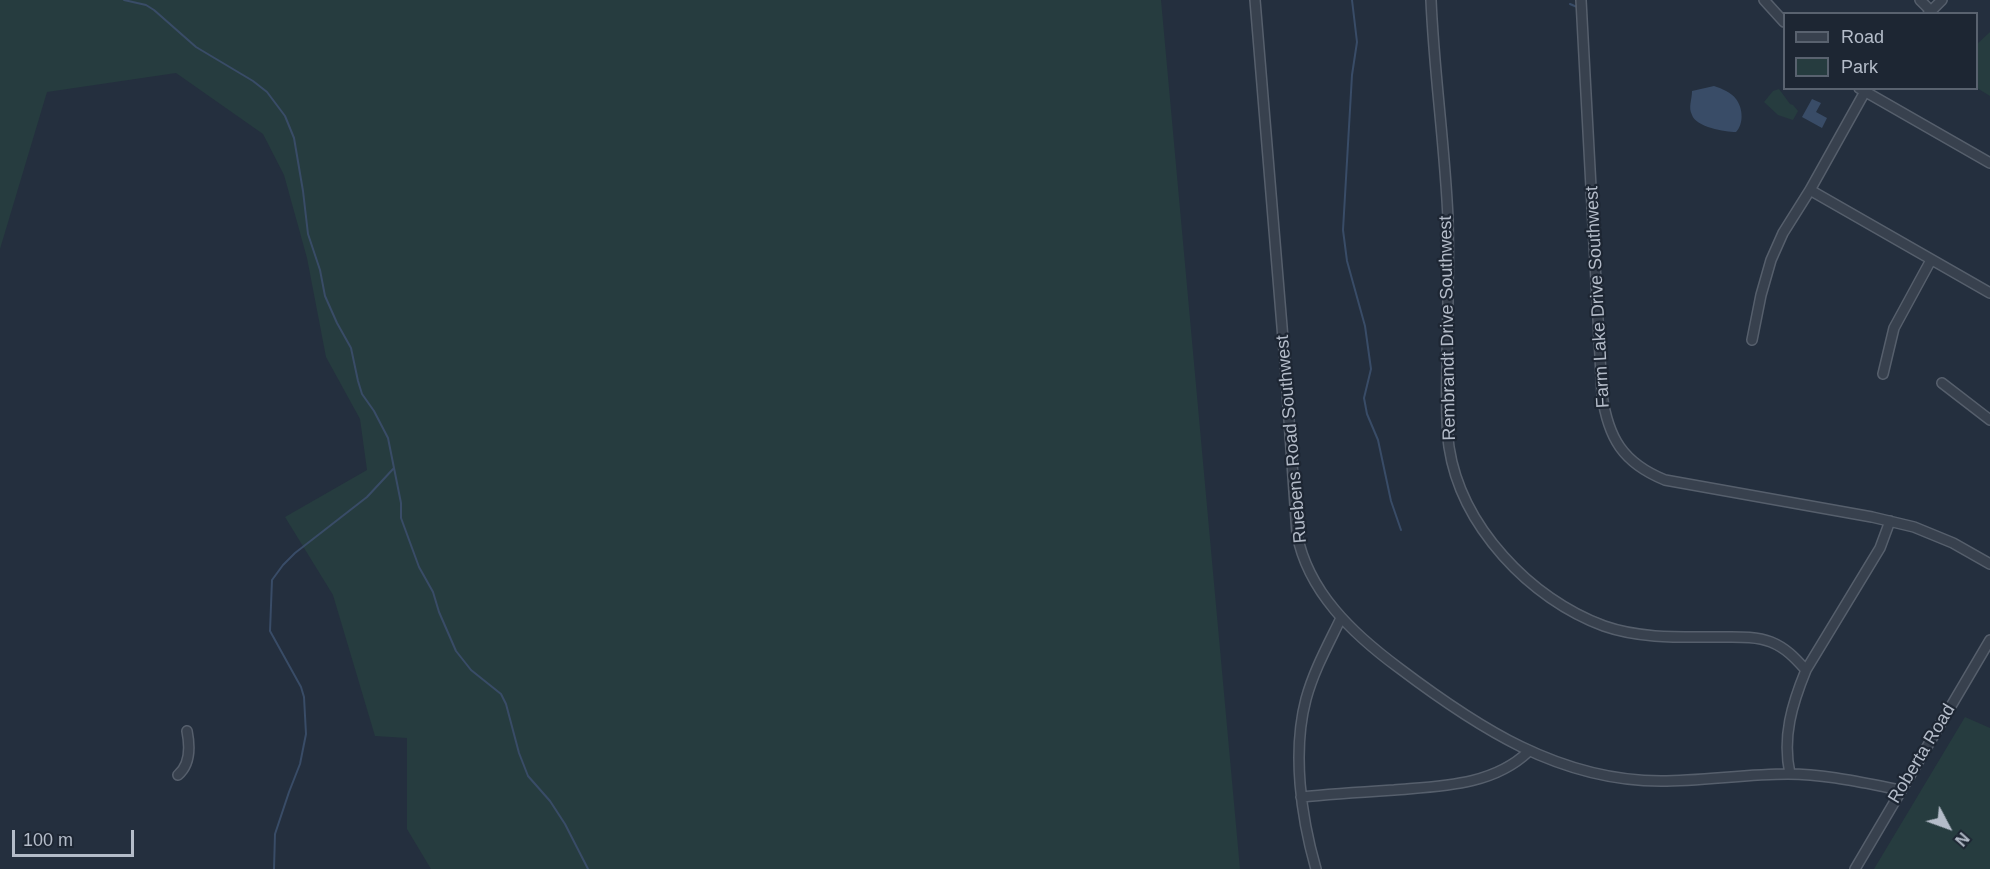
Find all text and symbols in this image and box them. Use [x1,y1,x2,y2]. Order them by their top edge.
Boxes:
legend [1783,12,1978,90]
text: Road [1841,27,1884,47]
text: Park [1841,57,1878,77]
street label: Farm Lake Drive Southwest [1581,186,1615,408]
street label: Rembrandt Drive Southwest [1435,215,1461,441]
street label: Ruebens Road Southwest [1272,334,1312,544]
street label: Roberta Road [1884,700,1960,808]
north arrow [1918,797,1978,857]
scale bar [15,818,136,856]
text: N [1952,829,1972,849]
text: 100 m [23,830,73,850]

